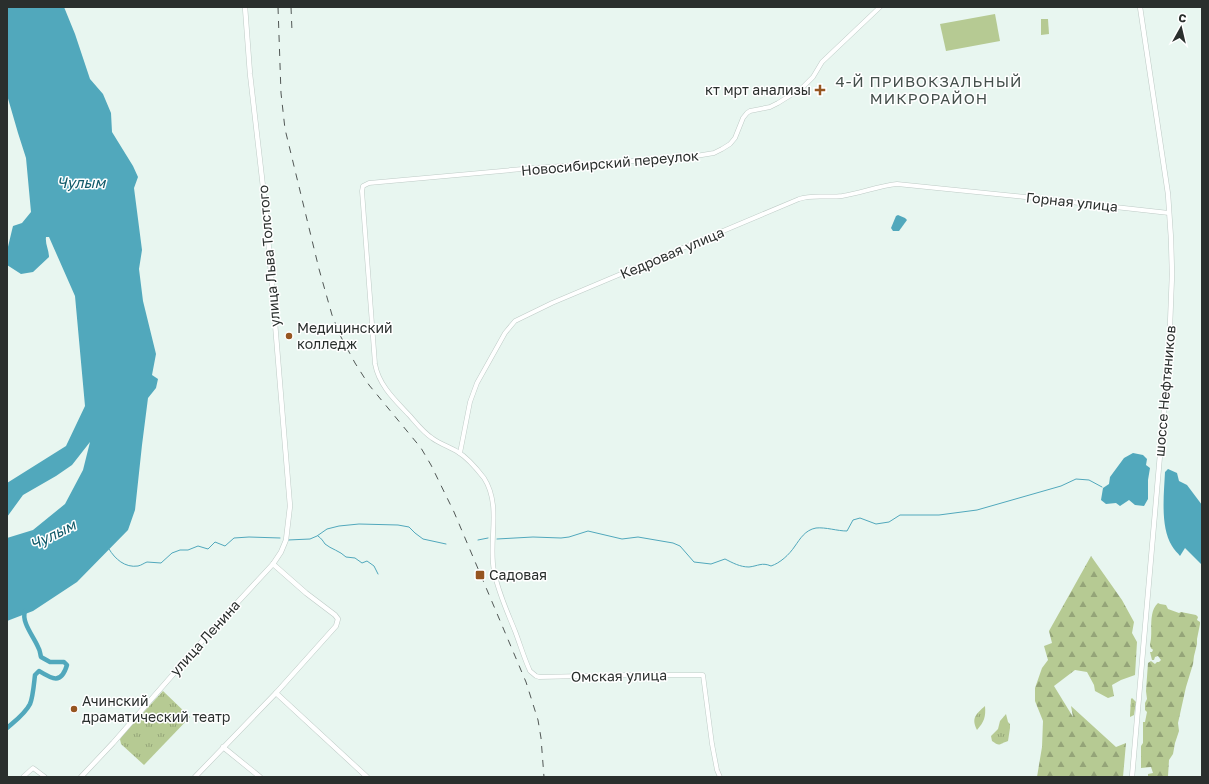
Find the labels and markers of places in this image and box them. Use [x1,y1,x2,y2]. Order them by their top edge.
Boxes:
place label: кт мрт анализы [705,81,811,98]
marker: кт мрт анализы [814,84,826,96]
place label: Медицинский колледж [297,319,393,352]
marker: Медицинский колледж [284,331,294,341]
place label: Садовая [489,566,547,583]
marker: Садовая [474,569,486,581]
place label: Ачинский драматический театр [82,692,230,725]
marker: Ачинский драматический театр [69,704,79,714]

